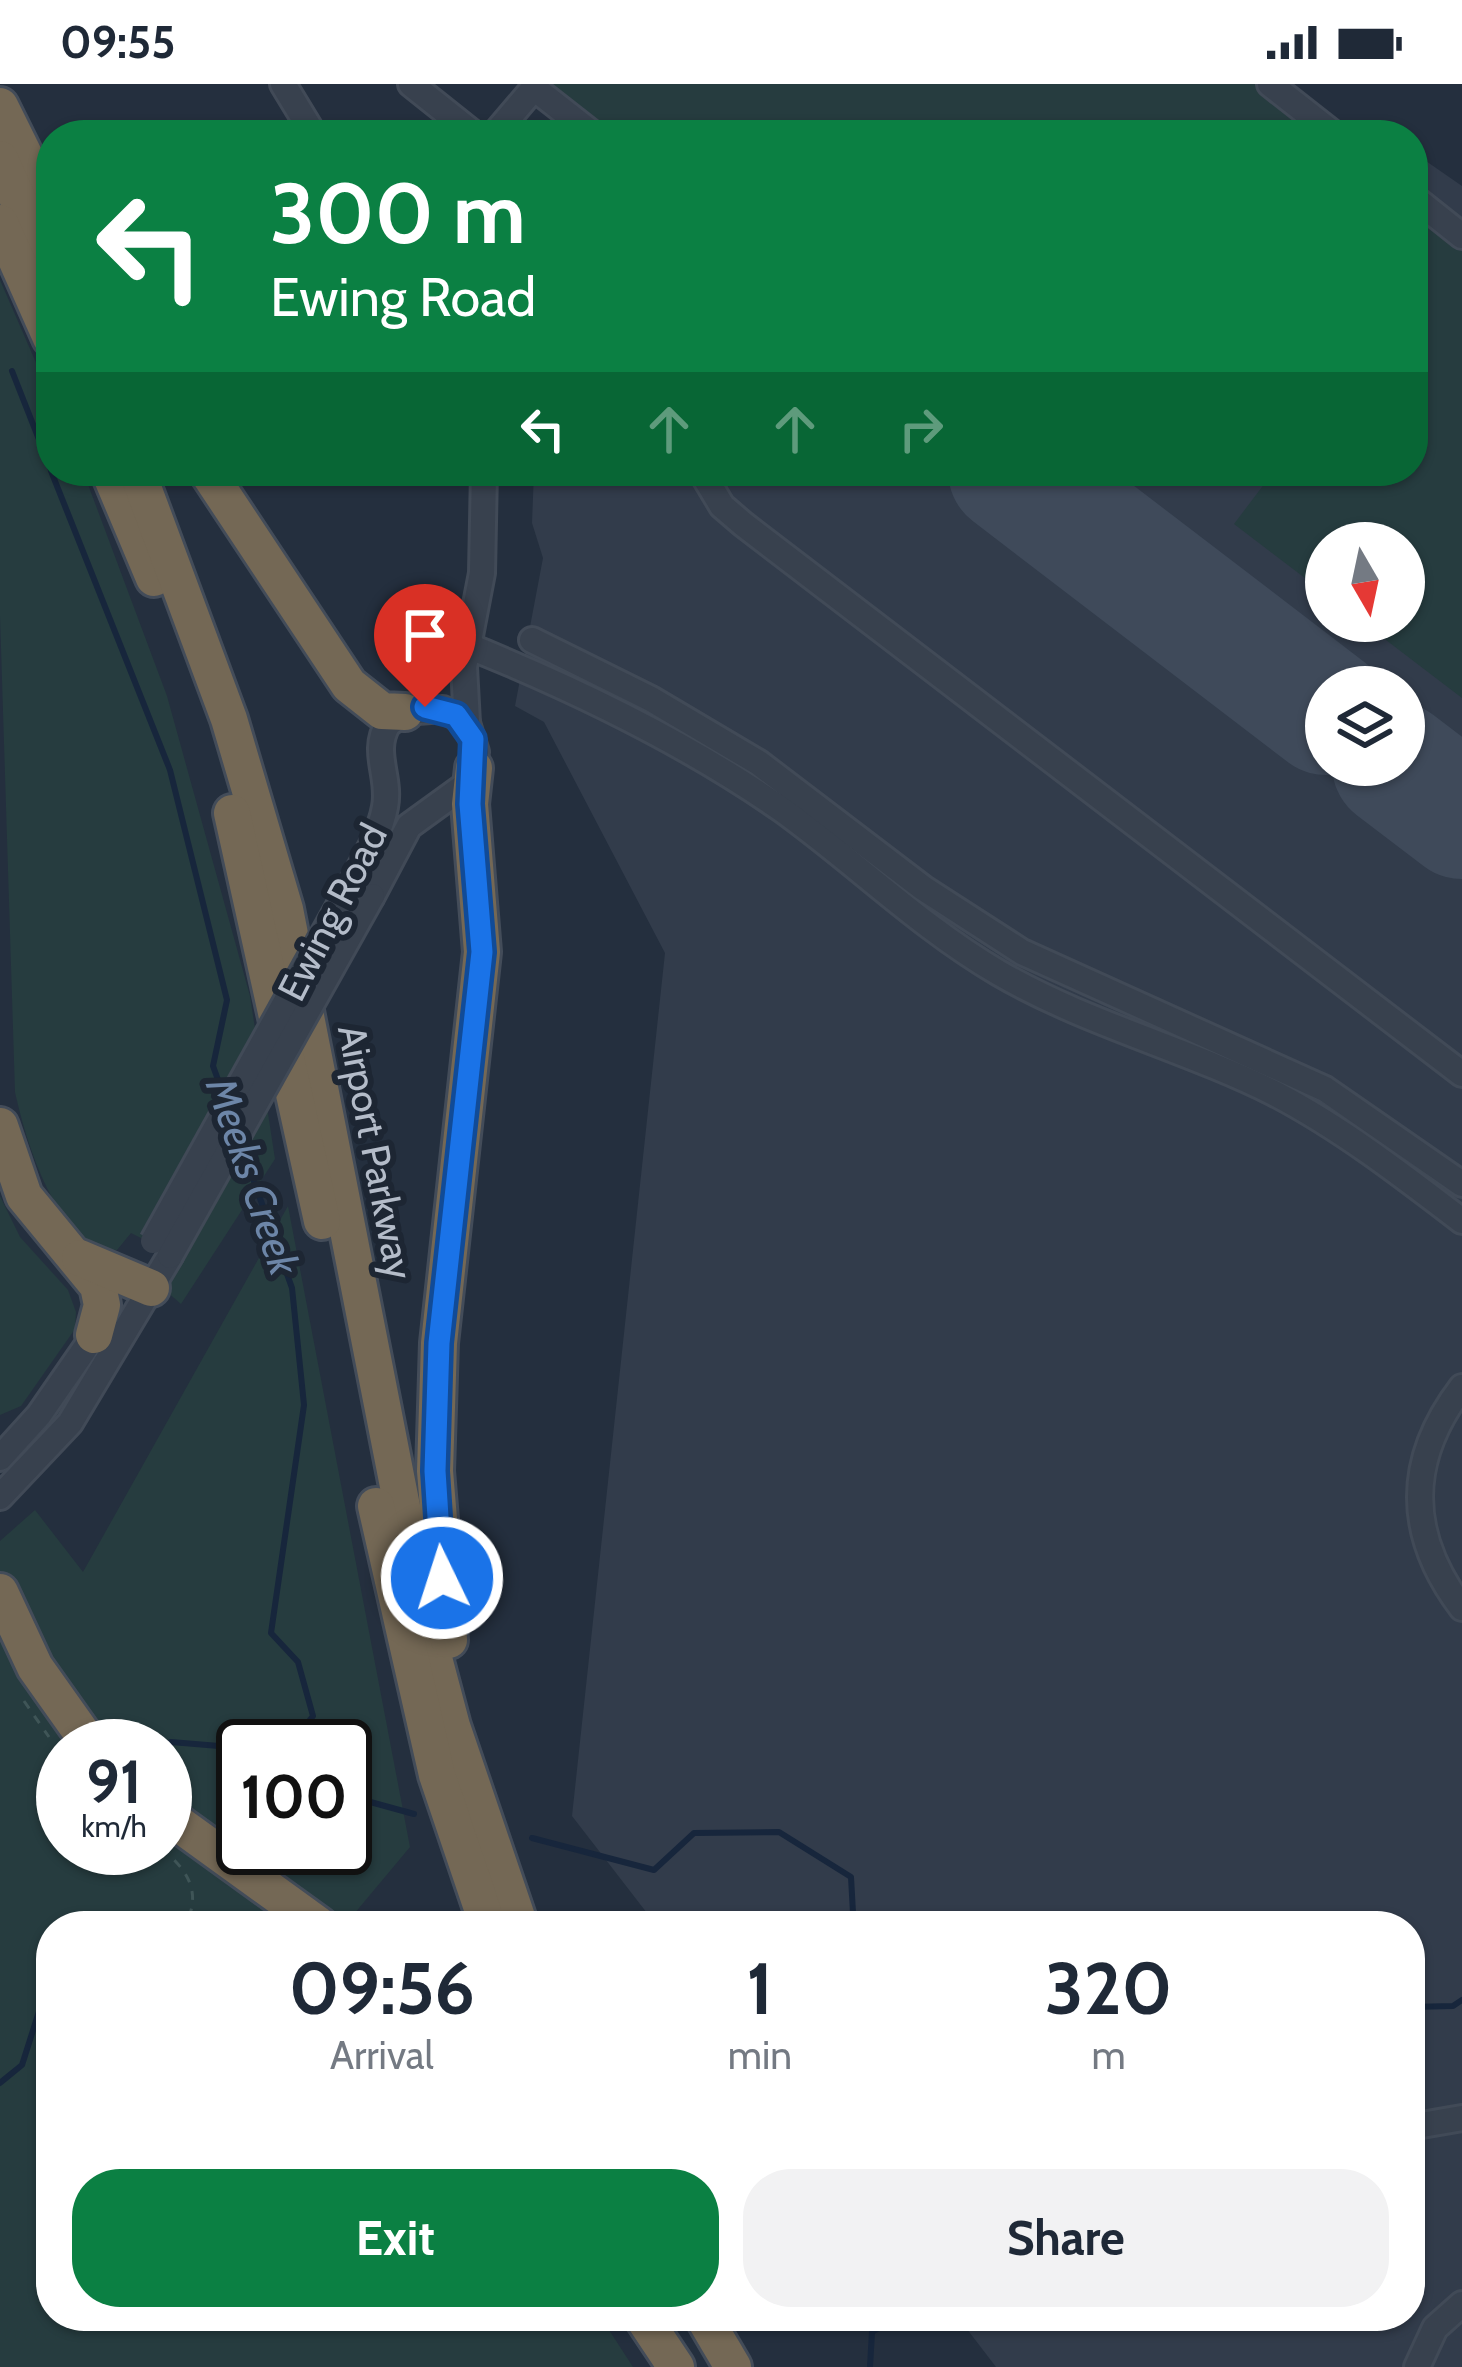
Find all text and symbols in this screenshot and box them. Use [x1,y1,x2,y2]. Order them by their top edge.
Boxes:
text: 09:55 [60,15,175,69]
text: 300 m [270,162,526,264]
icon: left [72,168,228,324]
text: Ewing Road [270,264,536,330]
icon: left [510,396,576,462]
icon: ahead [636,396,702,462]
icon: ahead [762,396,828,462]
icon: right [888,396,954,462]
north arrow [1305,522,1425,642]
map controls [1305,522,1425,786]
pin [374,584,476,707]
icon: arrive [392,602,458,668]
button: layers [1305,666,1425,786]
street label: Ewing Road [267,815,397,1009]
street label: Airport Parkway [328,1021,424,1284]
water label: Meeks Creek [195,1070,311,1282]
position arrow [379,1515,505,1641]
speed limit sign: 100 [216,1719,372,1875]
text: 91 [86,1745,142,1818]
text: km/h [81,1808,147,1845]
text: 09:56 [289,1945,475,2032]
text: 1 [747,1945,773,2032]
text: 320 [1045,1945,1172,2032]
text: Arrival [330,2031,434,2079]
text: min [728,2031,792,2079]
text: m [1091,2031,1126,2079]
button: Exit [72,2169,719,2307]
button: Share [743,2169,1389,2307]

